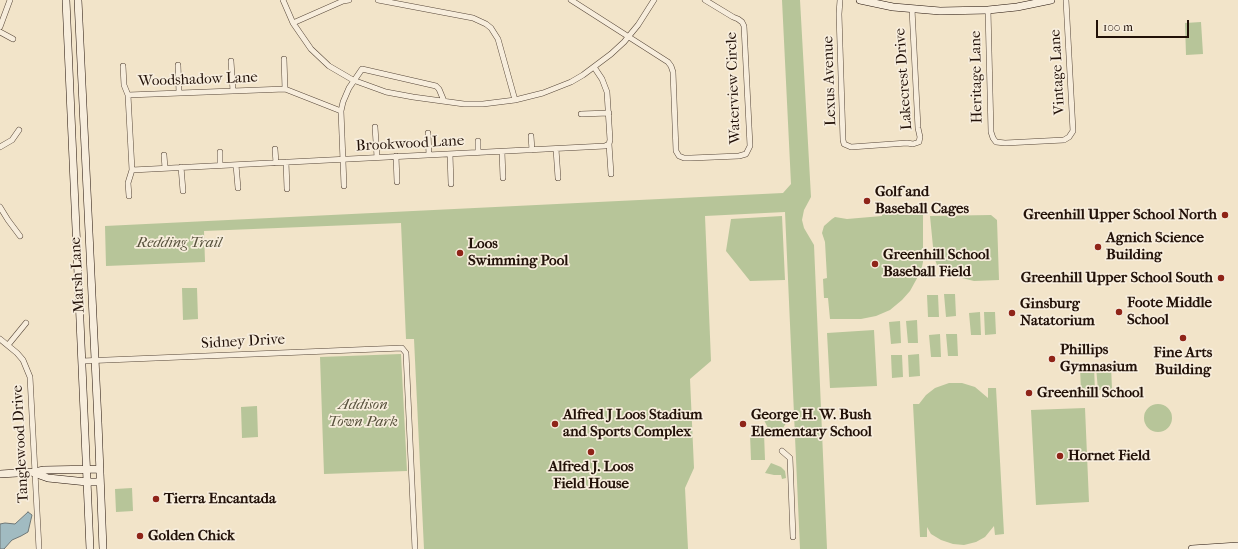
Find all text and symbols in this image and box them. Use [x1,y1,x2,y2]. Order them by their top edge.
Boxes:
scale bar [1098,12,1191,38]
text: 100 m [1103,20,1133,34]
street label: Lakecrest Drive [891,27,917,131]
street label: Vintage Lane [1047,29,1069,115]
street label: Heritage Lane [967,30,987,124]
street label: Waterview Circle [723,32,745,144]
street label: Lexus Avenue [819,36,841,126]
street label: Woodshadow Lane [138,69,258,91]
street label: Brookwood Lane [355,132,465,156]
place label: Golf and Baseball Cages [875,183,969,218]
marker: Golf and Baseball Cages [862,196,872,206]
place label: Greenhill Upper School North [1023,206,1217,224]
marker: Greenhill Upper School North [1220,210,1230,220]
place label: Agnich Science Building [1106,229,1204,264]
park label: Redding Trail [136,234,222,252]
place label: Loos Swimming Pool [468,235,568,270]
street label: Marsh Lane [67,236,89,314]
marker: Agnich Science Building [1093,242,1103,252]
place label: Greenhill School Baseball Field [883,246,990,281]
marker: Loos Swimming Pool [455,248,465,258]
marker: Greenhill School Baseball Field [870,259,880,269]
place label: Greenhill Upper School South [1021,269,1213,287]
marker: Greenhill Upper School South [1216,273,1226,283]
place label: Foote Middle School [1127,294,1212,329]
place label: Ginsburg Natatorium [1020,295,1095,330]
marker: Foote Middle School [1114,307,1124,317]
marker: Ginsburg Natatorium [1007,308,1017,318]
street label: Sidney Drive [201,331,285,353]
marker: Fine Arts Building [1178,333,1188,343]
place label: Phillips Gymnasium [1060,341,1137,376]
place label: Fine Arts Building [1154,344,1212,379]
marker: Phillips Gymnasium [1047,354,1057,364]
place label: Greenhill School [1037,384,1144,402]
street label: Tanglewood Drive [9,385,33,503]
marker: Greenhill School [1024,388,1034,398]
park label: Addison Town Park [328,396,398,431]
place label: Alfred J Loos Stadium and Sports Complex [563,406,702,441]
place label: George H. W. Bush Elementary School [751,406,872,441]
marker: Alfred J Loos Stadium and Sports Complex [550,419,560,429]
marker: George H. W. Bush Elementary School [738,419,748,429]
marker: Alfred J. Loos Field House [586,447,596,457]
place label: Hornet Field [1068,447,1150,465]
marker: Hornet Field [1055,451,1065,461]
place label: Alfred J. Loos Field House [548,458,634,493]
place label: Tierra Encantada [164,490,276,508]
marker: Tierra Encantada [151,494,161,504]
place label: Golden Chick [148,527,235,545]
marker: Golden Chick [135,531,145,541]

